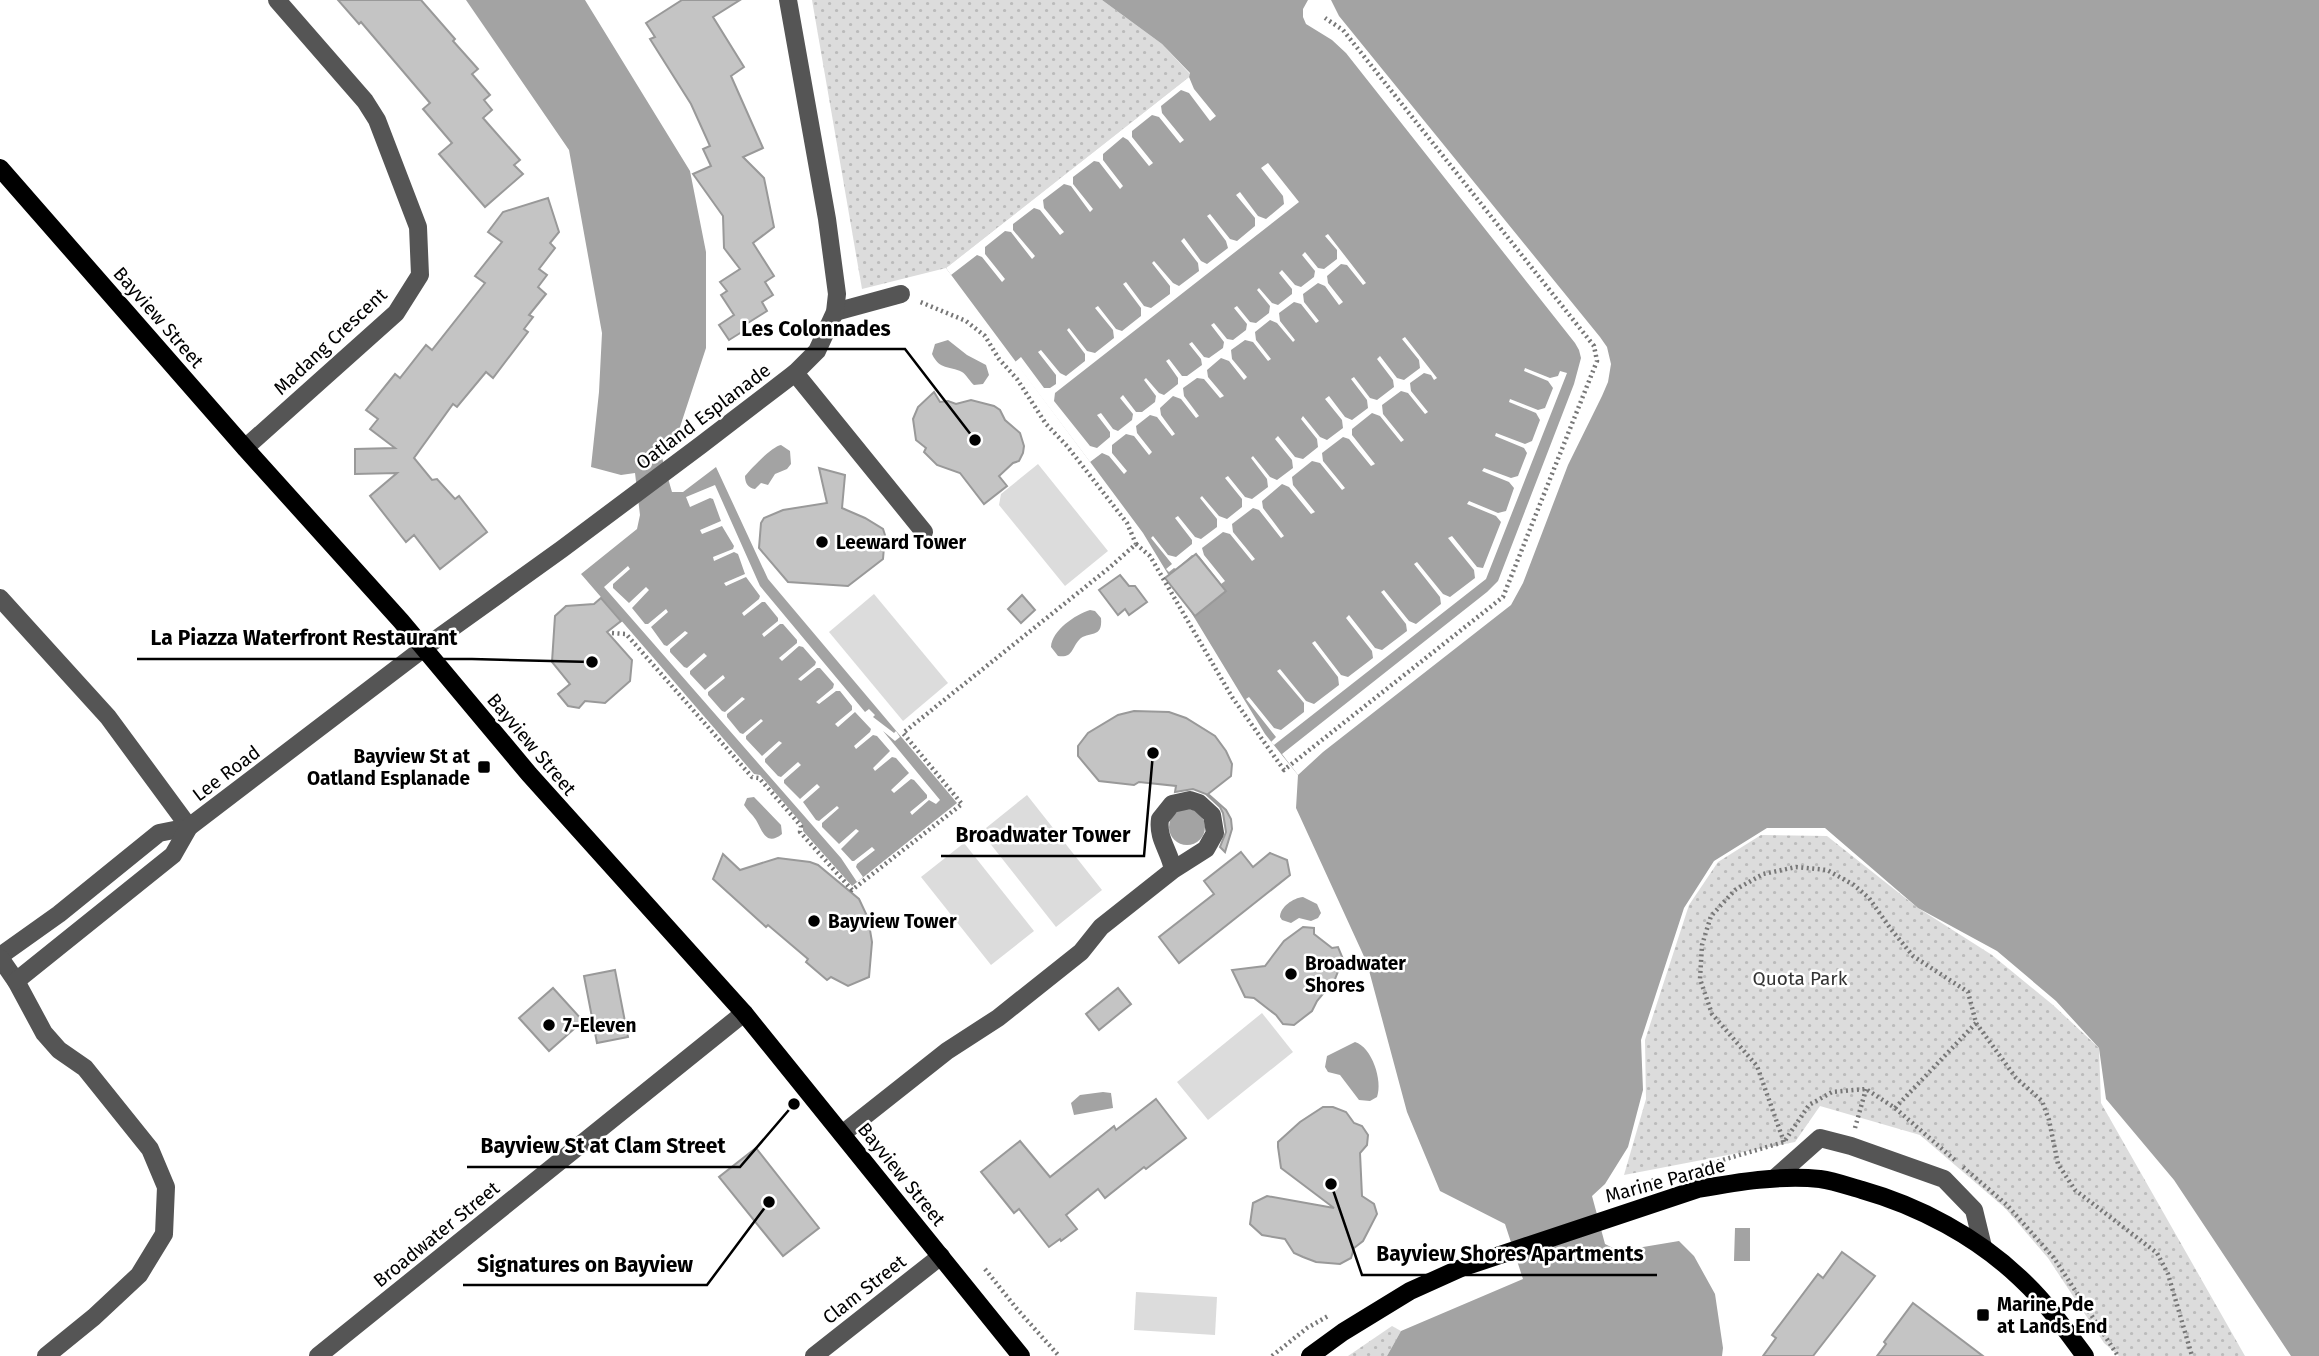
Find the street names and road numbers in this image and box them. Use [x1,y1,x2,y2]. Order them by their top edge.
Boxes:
street label: Bayview Street [109,262,209,373]
street label: Madang Crescent [269,283,392,400]
street label: Oatland Esplanade [631,358,775,474]
street label: Bayview Street [482,689,581,800]
street label: Lee Road [188,741,265,806]
street label: Bayview Street [853,1118,950,1231]
street label: Marine Parade [1603,1153,1728,1208]
street label: Broadwater Street [369,1176,504,1292]
street label: Clam Street [818,1250,911,1329]

